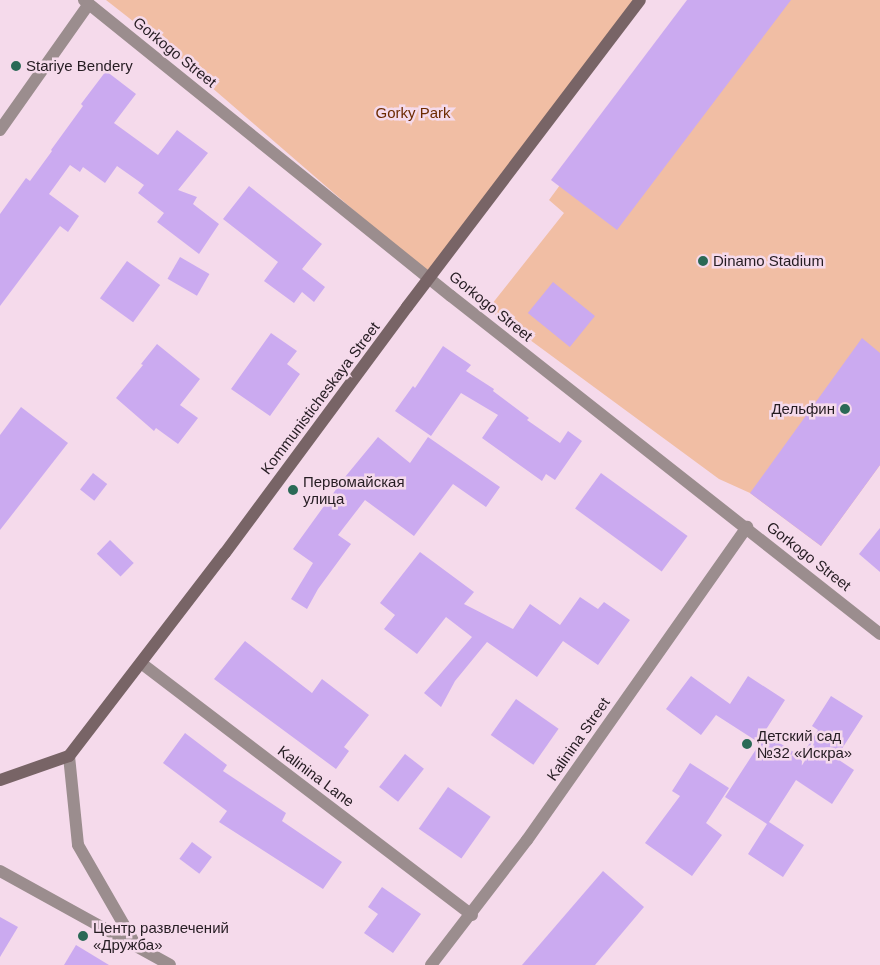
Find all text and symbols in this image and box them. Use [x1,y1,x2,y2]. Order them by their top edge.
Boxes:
street label: Gorkogo Street [130,13,220,91]
place label: Stariye Bendery [26,57,133,75]
marker: Stariye Bendery [10,60,22,72]
park label: Gorky Park [375,104,451,122]
place label: Dinamo Stadium [713,252,824,270]
marker: Dinamo Stadium [697,255,709,267]
street label: Gorkogo Street [446,267,536,345]
street label: Kommunisticheskaya Street [257,318,383,478]
place label: Дельфин [771,400,835,418]
marker: Дельфин [839,403,851,415]
place label: Первомайская улица [303,472,404,507]
marker: Первомайская улица [287,484,299,496]
street label: Gorkogo Street [763,518,855,594]
street label: Kalinina Street [543,694,613,784]
place label: Детский сад №32 «Искра» [757,726,852,761]
marker: Детский сад №32 «Искра» [741,738,753,750]
street label: Kalinina Lane [274,741,358,811]
place label: Центр развлечений «Дружба» [93,918,229,953]
marker: Центр развлечений «Дружба» [77,930,89,942]

